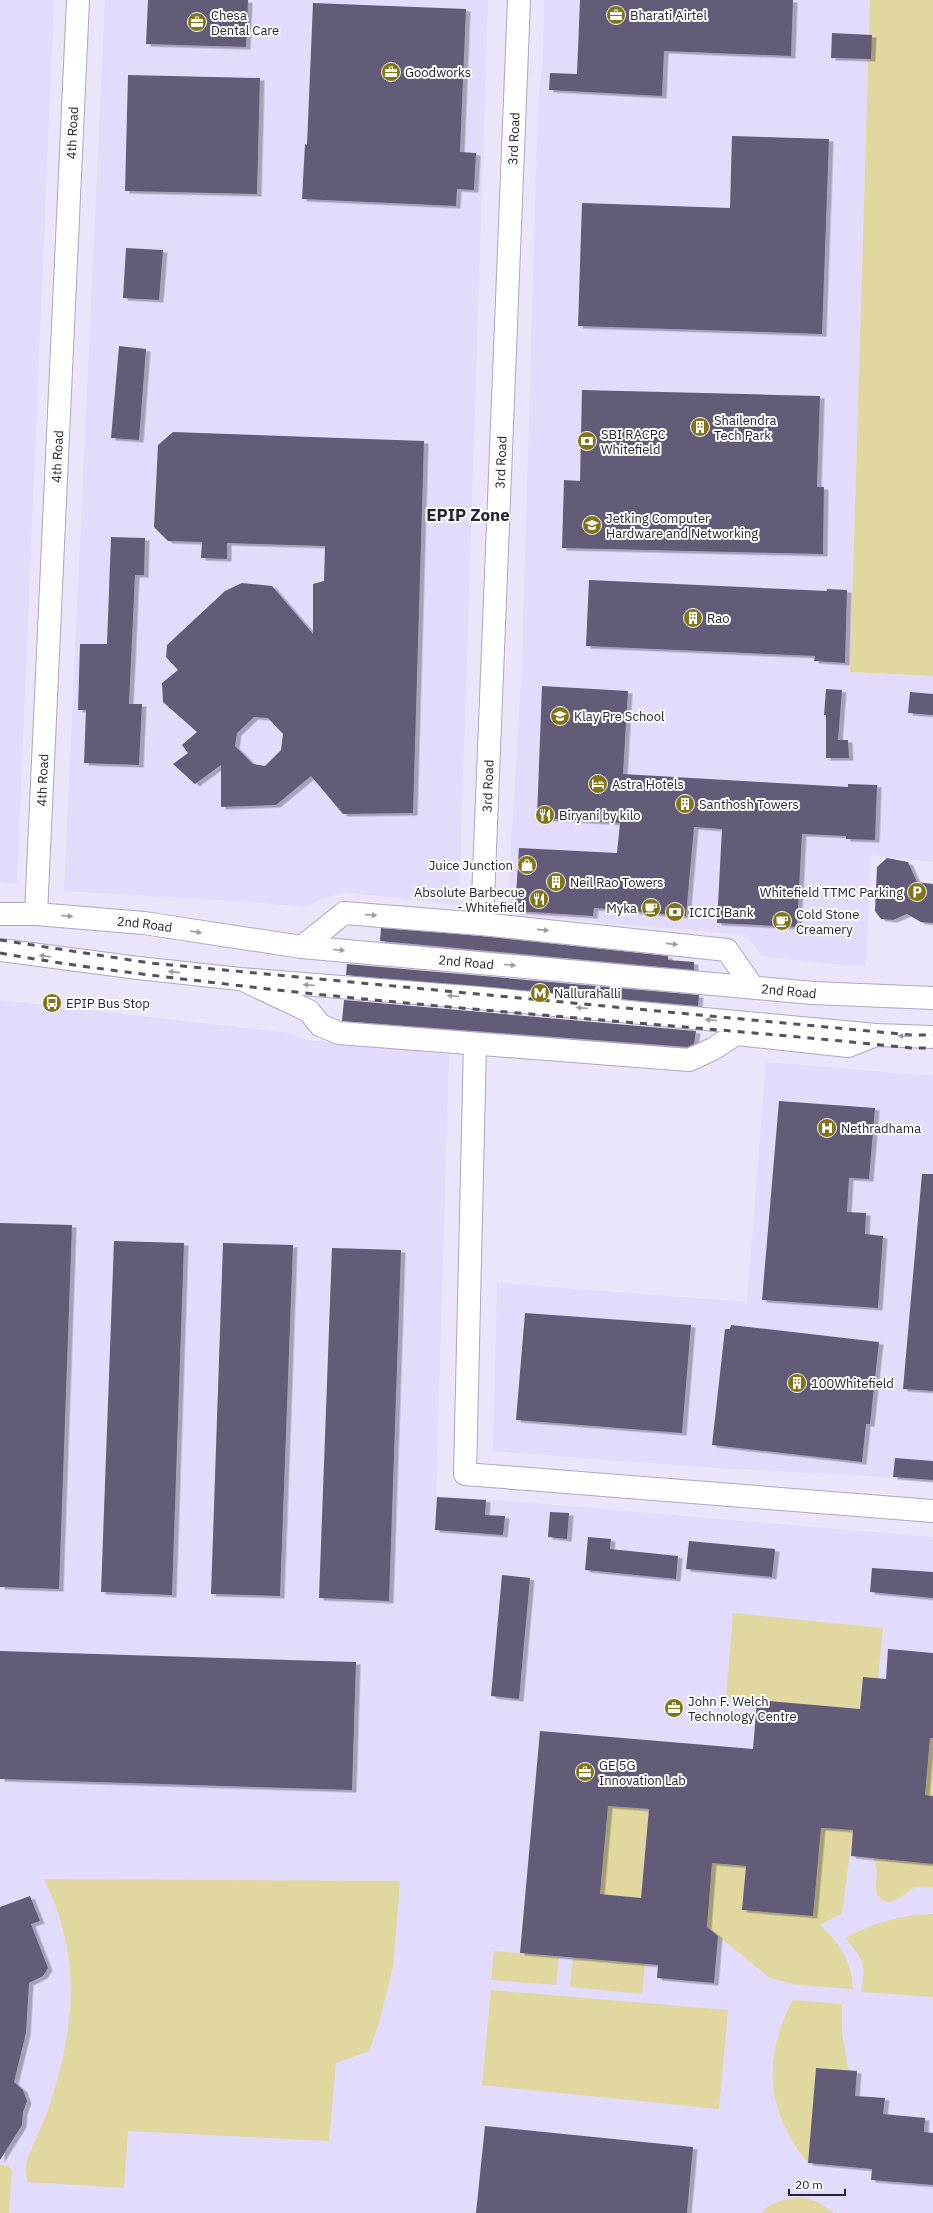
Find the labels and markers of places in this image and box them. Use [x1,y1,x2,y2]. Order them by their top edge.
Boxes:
office icon: Bharati Airtel [605,4,627,26]
place label: Chesa Dental Care [211,7,279,39]
place label: Bharati Airtel [630,7,707,24]
office icon: Chesa Dental Care [186,11,208,33]
office icon: Goodworks [380,61,402,83]
place label: Goodworks [405,64,471,81]
place label: Shailendra Tech Park [714,412,776,444]
building icon: Shailendra Tech Park [689,416,711,438]
place label: SBI RACPC Whitefield [601,426,666,458]
bank icon: SBI RACPC Whitefield [576,430,598,452]
place label: Jetking Computer Hardware and Networking [606,510,758,542]
school or university icon: Jetking Computer Hardware and Networking [581,514,603,536]
building icon: Rao [682,607,704,629]
place label: Rao [707,610,729,627]
school or university icon: Klay Pre School [549,705,571,727]
place label: Klay Pre School [574,708,665,725]
hotel icon: Astra Hotels [587,773,609,795]
place label: Astra Hotels [612,776,684,793]
building icon: Santhosh Towers [674,793,696,815]
place label: Santhosh Towers [699,796,799,813]
restaurant icon: Biryani by kilo [534,804,556,826]
place label: Biryani by kilo [559,807,641,824]
shop icon: Juice Junction [516,854,538,876]
place label: Juice Junction [429,857,513,874]
building icon: Neil Rao Towers [545,871,567,893]
place label: Neil Rao Towers [570,874,664,891]
parking icon: Whitefield TTMC Parking [906,881,928,903]
place label: Absolute Barbecue - Whitefield [414,884,525,916]
place label: Whitefield TTMC Parking [760,884,903,901]
restaurant icon: Absolute Barbecue - Whitefield [528,888,550,910]
cafe icon: Myka [640,897,662,919]
place label: Myka [606,900,637,917]
bank icon: ICICI Bank [664,901,686,923]
place label: ICICI Bank [689,904,754,921]
place label: Cold Stone Creamery [796,906,859,938]
cafe icon: Cold Stone Creamery [771,910,793,932]
metro station icon: Nallurahalli [529,982,551,1004]
place label: Nallurahalli [554,985,621,1002]
bus stop icon: EPIP Bus Stop [41,992,63,1014]
place label: EPIP Bus Stop [66,995,150,1012]
hospital icon: Nethradhama [816,1117,838,1139]
place label: Nethradhama [841,1120,921,1137]
building icon: 100Whitefield [786,1372,808,1394]
place label: 100Whitefield [811,1375,894,1392]
place label: John F. Welch Technology Centre [688,1693,797,1725]
office icon: John F. Welch Technology Centre [663,1697,685,1719]
place label: GE 5G Innovation Lab [599,1757,686,1789]
office icon: GE 5G Innovation Lab [574,1761,596,1783]

